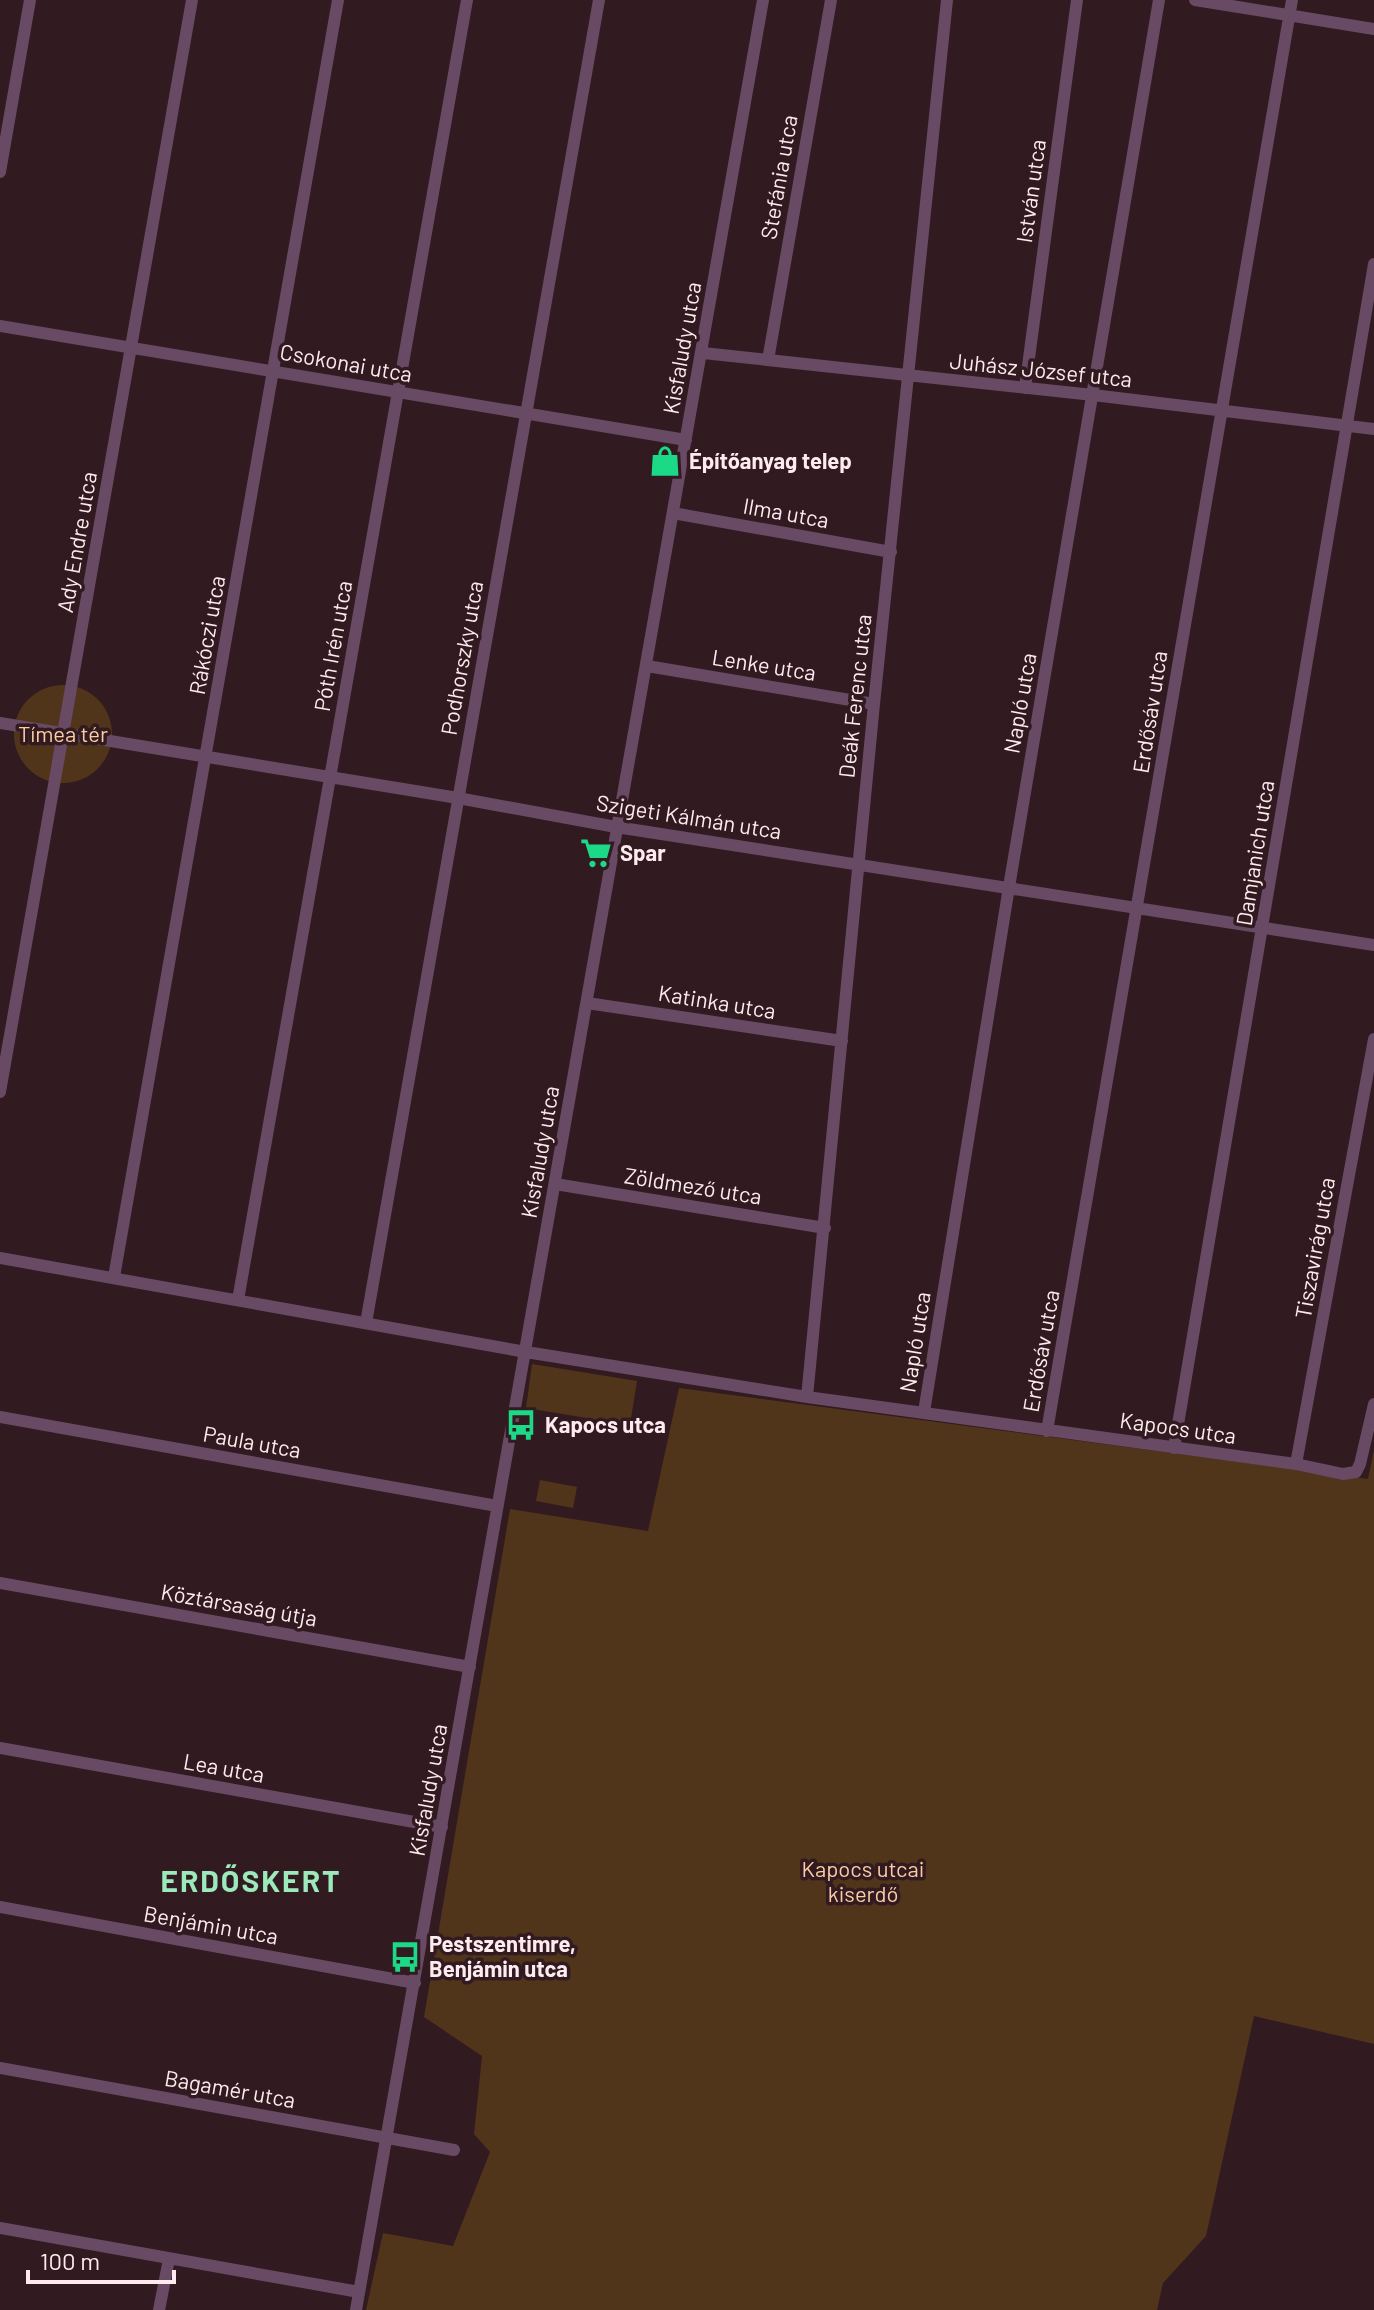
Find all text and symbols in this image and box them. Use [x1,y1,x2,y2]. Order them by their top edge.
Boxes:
street label: Stefánia utca [754,113,802,241]
street label: István utca [1010,138,1050,244]
street label: Kisfaludy utca [657,280,705,416]
street label: Csokonai utca [278,338,414,386]
street label: Juhász József utca [949,347,1134,392]
shop icon: Építőanyag telep [648,444,682,478]
place label: Építőanyag telep [689,447,852,473]
street label: Ady Endre utca [51,469,101,614]
street label: Ilma utca [741,492,831,532]
street label: Rákóczi utca [183,573,229,696]
street label: Póth Irén utca [308,578,356,713]
street label: Podhorszky utca [435,579,487,737]
street label: Deák Ferenc utca [832,613,876,779]
street label: Lenke utca [710,643,818,685]
street label: Erdősáv utca [1127,649,1172,775]
street label: Napló utca [997,651,1041,755]
park label: Tímea tér [18,720,108,746]
street label: Damjanich utca [1230,778,1278,927]
street label: Szigeti Kálmán utca [595,789,784,843]
supermarket icon: Spar [579,836,613,870]
place label: Spar [620,839,666,865]
street label: Katinka utca [657,979,778,1023]
street label: Kisfaludy utca [515,1084,563,1220]
street label: Zöldmező utca [623,1161,764,1209]
street label: Tiszavirág utca [1289,1175,1339,1320]
street label: Erdősáv utca [1016,1288,1064,1414]
street label: Napló utca [893,1290,935,1394]
street label: Kapocs utca [1118,1406,1238,1448]
bus stop icon: Kapocs utca [504,1408,538,1442]
place label: Kapocs utca [545,1411,666,1437]
street label: Paula utca [201,1420,303,1462]
street label: Köztársaság útja [159,1577,319,1631]
street label: Kisfaludy utca [403,1722,451,1858]
street label: Lea utca [182,1747,267,1787]
park label: Kapocs utcai kiserdő [802,1855,924,1906]
district label: ERDŐSKERT [160,1862,342,1898]
street label: Benjámin utca [142,1899,280,1949]
place label: Pestszentimre, Benjámin utca [429,1930,576,1981]
bus stop icon: Pestszentimre, Benjámin utca [388,1940,422,1974]
street label: Bagamér utca [163,2064,298,2112]
scale bar [28,2234,174,2284]
text: 100 m [40,2246,100,2275]

